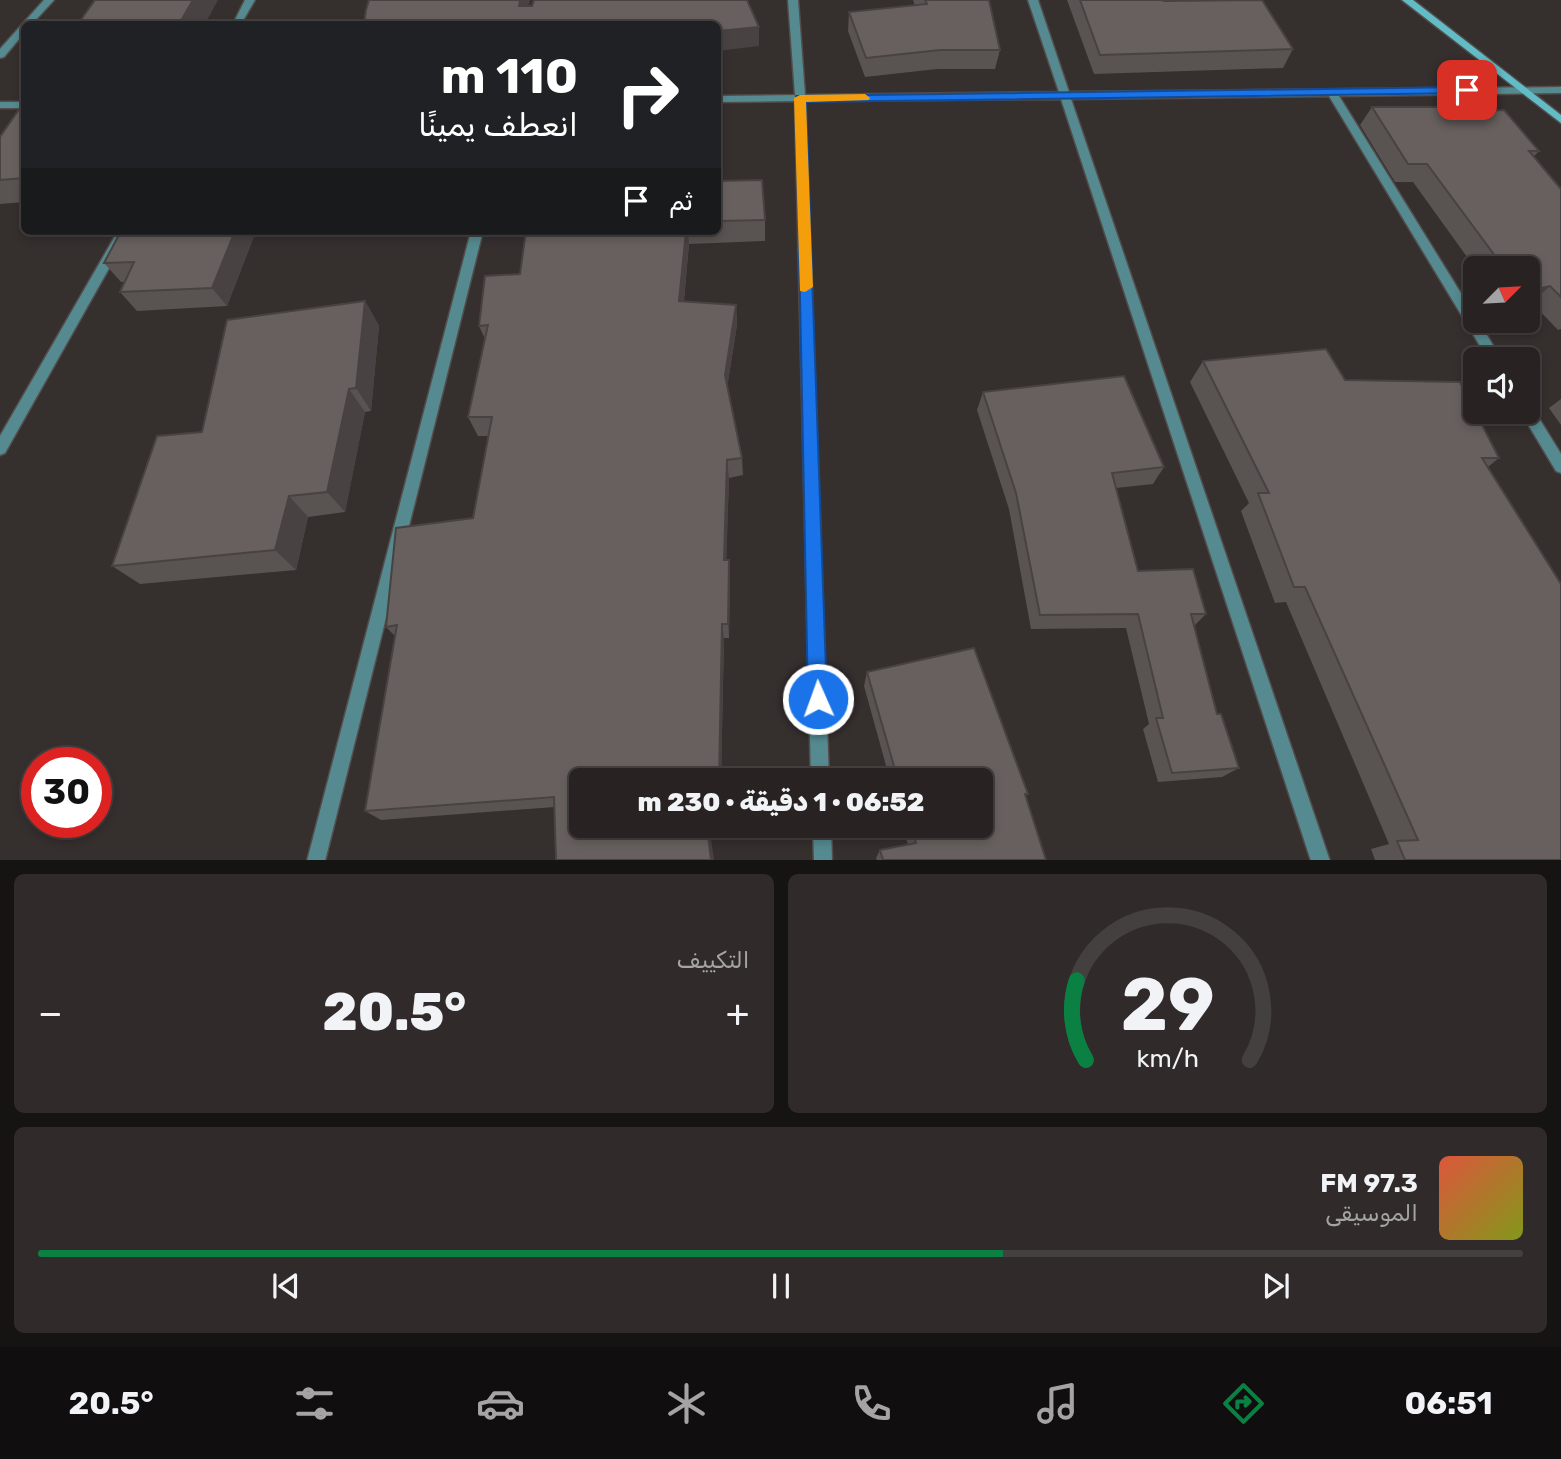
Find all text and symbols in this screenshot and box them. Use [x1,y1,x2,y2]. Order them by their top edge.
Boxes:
text: 110 m [441,47,578,105]
icon: right [602,49,693,140]
pin [1437,60,1497,120]
icon: arrive [1448,71,1486,109]
text: انعطف يمينًا [418,106,578,144]
icon: arrive [617,182,655,220]
text: ثم [669,186,693,217]
north arrow [1463,256,1540,332]
map controls [1463,256,1540,424]
button: sound [1463,347,1540,424]
position arrow [781,662,855,736]
speed limit sign: 30 [21,747,112,838]
text: 06:52 · 1 دقيقة · 230 m [638,787,924,818]
text: التكييف [677,946,750,974]
text: 29 [1120,962,1214,1048]
text: 20.5° [323,981,466,1043]
text: − [38,990,63,1036]
text: + [726,990,749,1036]
text: km/h [1136,1043,1198,1072]
text: 97.3 FM [1320,1168,1418,1199]
text: الموسيقى [1325,1199,1418,1227]
icon: previous [267,1267,305,1305]
icon: pause [762,1267,800,1305]
icon: next [1257,1267,1295,1305]
icon: filters [290,1379,339,1428]
icon: car [476,1379,525,1428]
icon: climate [662,1379,711,1428]
icon: phone [847,1379,896,1428]
icon: music [1033,1379,1082,1428]
icon: directions [1219,1379,1268,1428]
text: 20.5° [68,1384,154,1422]
text: 06:51 [1404,1384,1493,1422]

